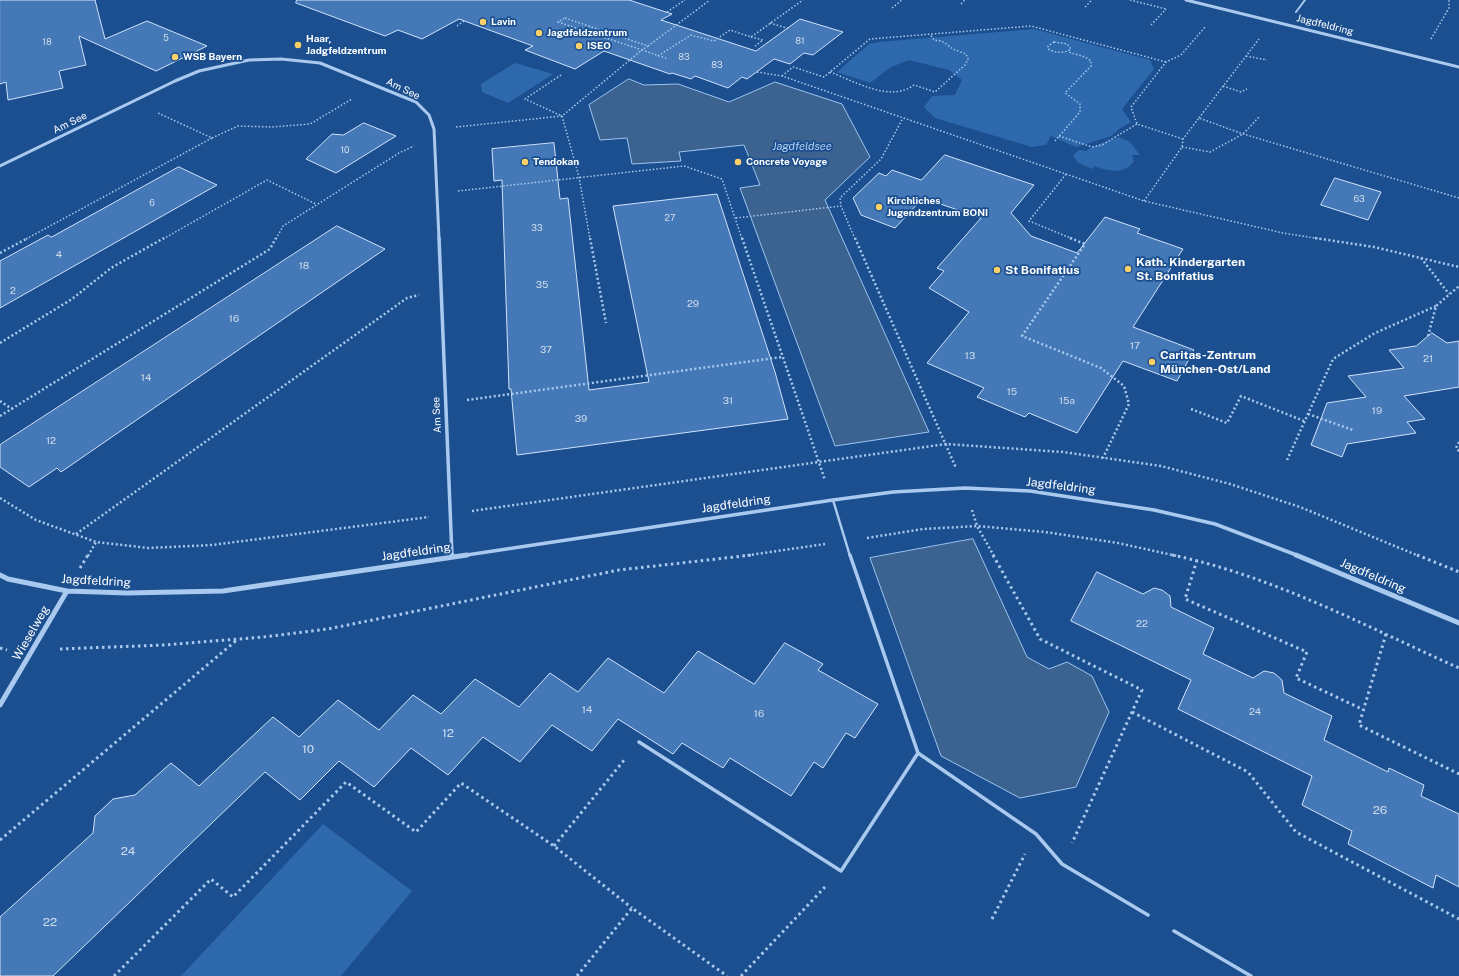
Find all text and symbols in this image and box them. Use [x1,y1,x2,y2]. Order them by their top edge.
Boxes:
street label: Jagdfeldring [1295,12,1355,38]
place label: Lavin [491,16,516,28]
marker: Lavin [478,17,488,27]
place label: Jagdfeldzentrum [547,27,627,39]
marker: Jagdfeldzentrum [534,28,544,38]
house number: 5 [163,33,169,43]
place label: Haar, Jadgfeldzentrum [306,33,387,56]
house number: 81 [795,36,805,46]
house number: 18 [42,37,52,47]
marker: Haar, Jadgfeldzentrum [293,40,303,50]
place label: ISEO [587,40,611,52]
marker: ISEO [574,41,584,51]
place label: WSB Bayern [183,51,242,63]
marker: WSB Bayern [170,52,180,62]
house number: 83 [678,52,690,62]
house number: 83 [711,60,723,70]
street label: Am See [384,76,422,102]
street label: Am See [51,110,89,136]
water label: Jagdfeldsee [772,140,832,154]
house number: 10 [340,145,350,155]
place label: Tendokan [533,156,579,168]
place label: Concrete Voyage [746,156,827,168]
marker: Tendokan [520,157,530,167]
marker: Concrete Voyage [733,157,743,167]
house number: 63 [1353,194,1365,204]
place label: Kirchliches Jugendzentrum BONI [887,195,988,218]
house number: 6 [149,198,155,208]
marker: Kirchliches Jugendzentrum BONI [874,202,884,212]
house number: 27 [665,213,675,223]
house number: 33 [531,223,543,233]
house number: 4 [56,249,62,261]
place label: Kath. Kindergarten St. Bonifatius [1136,255,1245,283]
house number: 18 [299,260,309,272]
place label: St Bonifatius [1005,263,1080,277]
marker: Kath. Kindergarten St. Bonifatius [1123,264,1133,274]
marker: St Bonifatius [992,265,1002,275]
house number: 35 [536,279,548,291]
house number: 2 [10,285,16,297]
house number: 29 [687,298,699,310]
house number: 16 [229,313,239,325]
house number: 17 [1130,340,1140,352]
house number: 37 [540,344,552,356]
place label: Caritas-Zentrum München-Ost/Land [1160,348,1271,376]
house number: 13 [965,350,975,362]
house number: 21 [1423,353,1433,365]
marker: Caritas-Zentrum München-Ost/Land [1147,357,1157,367]
house number: 14 [141,372,151,384]
house number: 15 [1007,386,1017,398]
house number: 31 [723,395,733,407]
house number: 15a [1059,395,1075,407]
street label: Am See [430,397,444,433]
house number: 19 [1372,405,1382,417]
house number: 39 [575,413,587,425]
house number: 12 [46,435,56,447]
street label: Jagdfeldring [1025,475,1097,497]
street label: Jagdfeldring [700,492,772,516]
street label: Jagdfeldring [380,540,452,564]
street label: Jagdfeldring [1338,556,1408,596]
street label: Jagdfeldring [61,572,131,590]
street label: Wieselweg [10,603,52,663]
house number: 22 [1136,618,1148,630]
house number: 14 [582,704,592,716]
house number: 24 [1249,706,1261,718]
house number: 16 [754,708,764,720]
house number: 12 [442,726,454,740]
house number: 10 [302,742,314,756]
house number: 26 [1373,803,1387,817]
house number: 24 [121,844,135,858]
house number: 22 [43,915,57,929]

